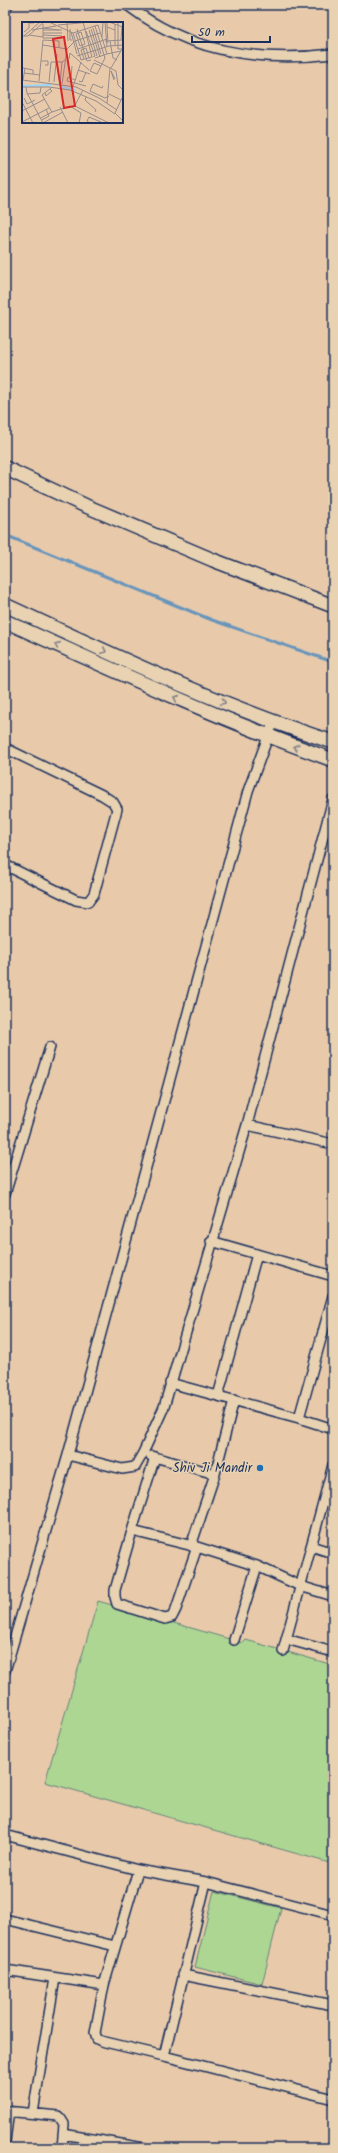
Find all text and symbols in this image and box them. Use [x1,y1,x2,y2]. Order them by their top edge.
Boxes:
scale bar [192,18,270,44]
inset map [22,22,123,123]
text: 50 m [198,23,225,42]
one-way arrow [54,642,62,650]
one-way arrow [100,646,108,654]
one-way arrow [172,695,180,703]
one-way arrow [220,698,227,706]
one-way arrow [293,743,300,751]
place label: Shiv Ji Mandir [173,1458,253,1479]
marker: Shiv Ji Mandir [255,1463,265,1473]

